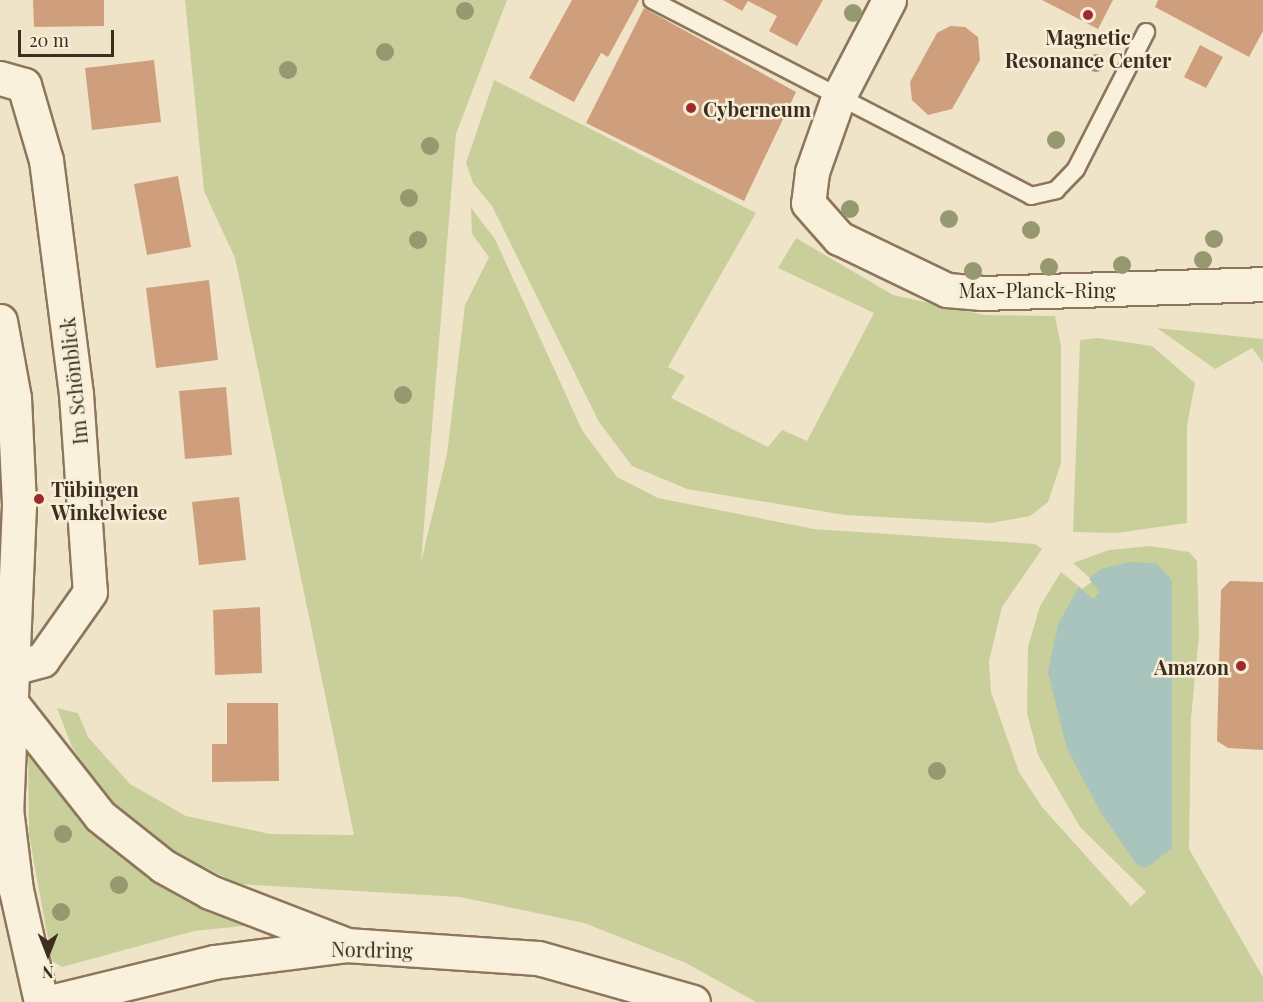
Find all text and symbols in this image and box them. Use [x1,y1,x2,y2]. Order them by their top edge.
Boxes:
marker: Magnetic Resonance Center [1081,8,1095,22]
scale bar [21,18,117,56]
place label: Magnetic Resonance Center [1005,24,1171,71]
text: 20 m [29,28,69,52]
place label: Cyberneum [703,96,811,120]
marker: Cyberneum [684,101,698,115]
street label: Max-Planck-Ring [959,277,1115,301]
street label: Im Schönblick [54,316,92,446]
place label: Tübingen Winkelwiese [51,476,167,523]
marker: Tübingen Winkelwiese [32,492,46,506]
place label: Amazon [1154,654,1229,678]
marker: Amazon [1234,659,1248,673]
north arrow [18,924,78,984]
street label: Nordring [331,936,413,962]
text: N [42,962,54,983]

